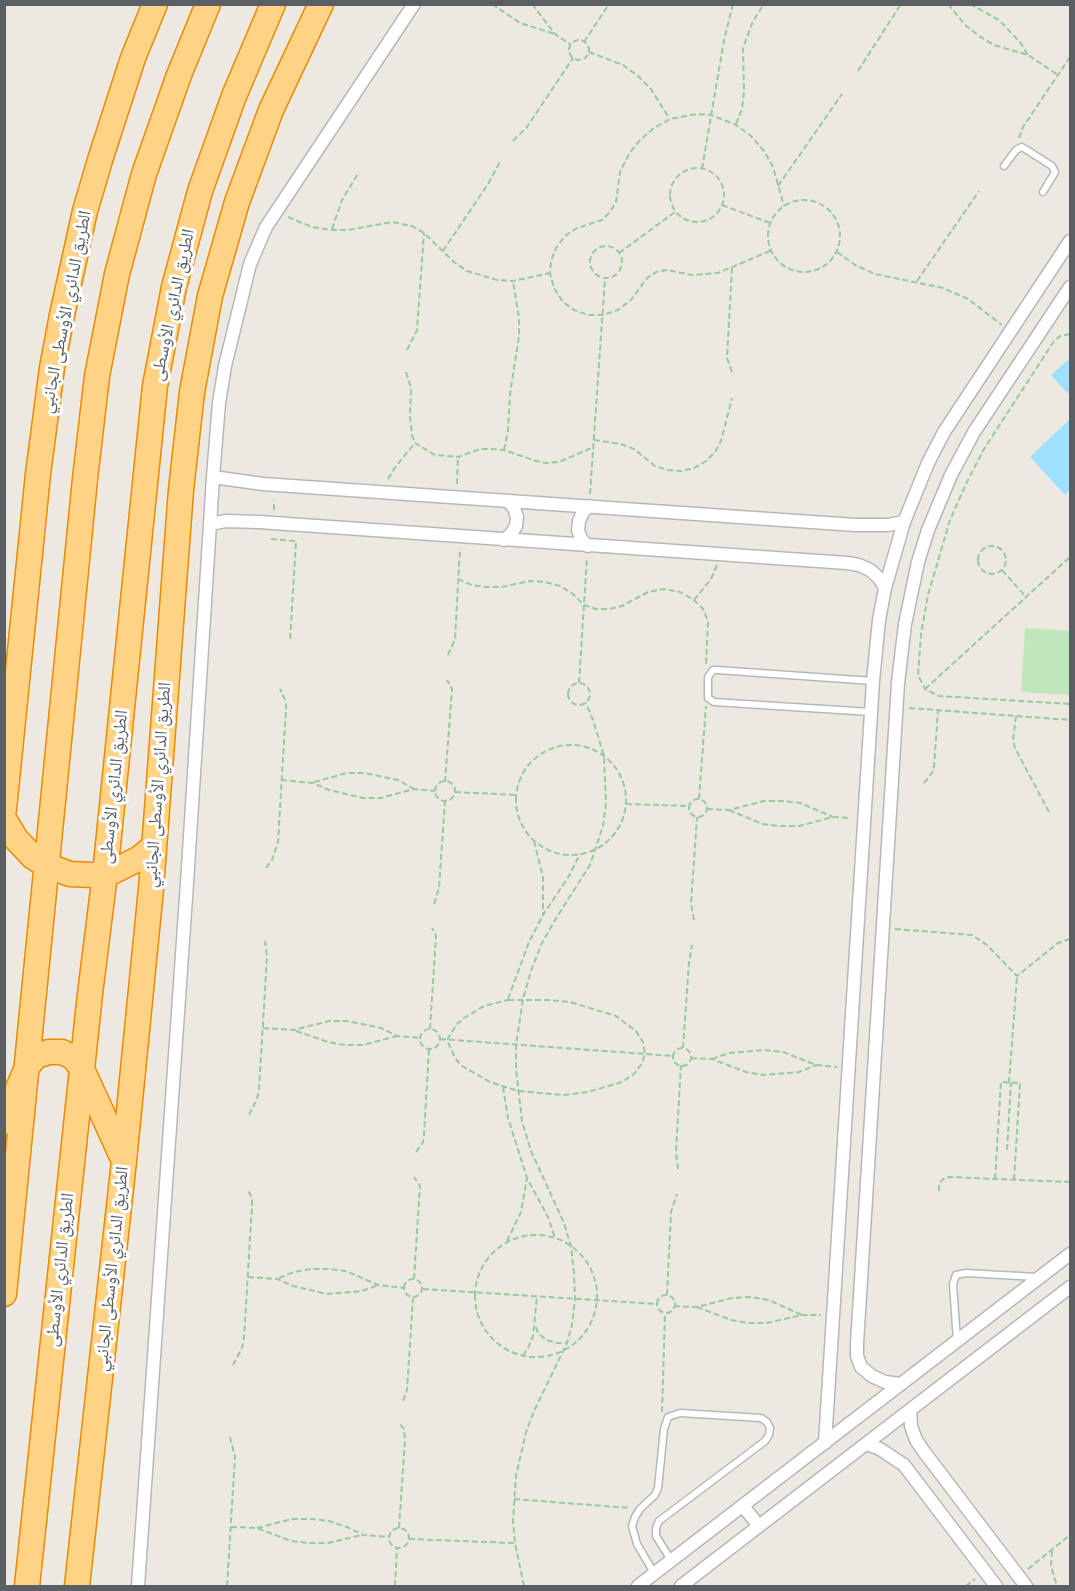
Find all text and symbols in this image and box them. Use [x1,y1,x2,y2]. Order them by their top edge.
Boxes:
street label: الطريق الدائري الأوسطى الجانبي [36,209,96,415]
street label: الطريق الدائري الأوسطى [146,227,200,383]
street label: الطريق الدائري الأوسطى الجانبي [140,681,176,889]
street label: الطريق الدائري الأوسطى [95,709,133,865]
street label: الطريق الدائري الأوسطى الجانبي [90,1165,134,1373]
street label: الطريق الدائري الأوسطى [41,1192,79,1348]

